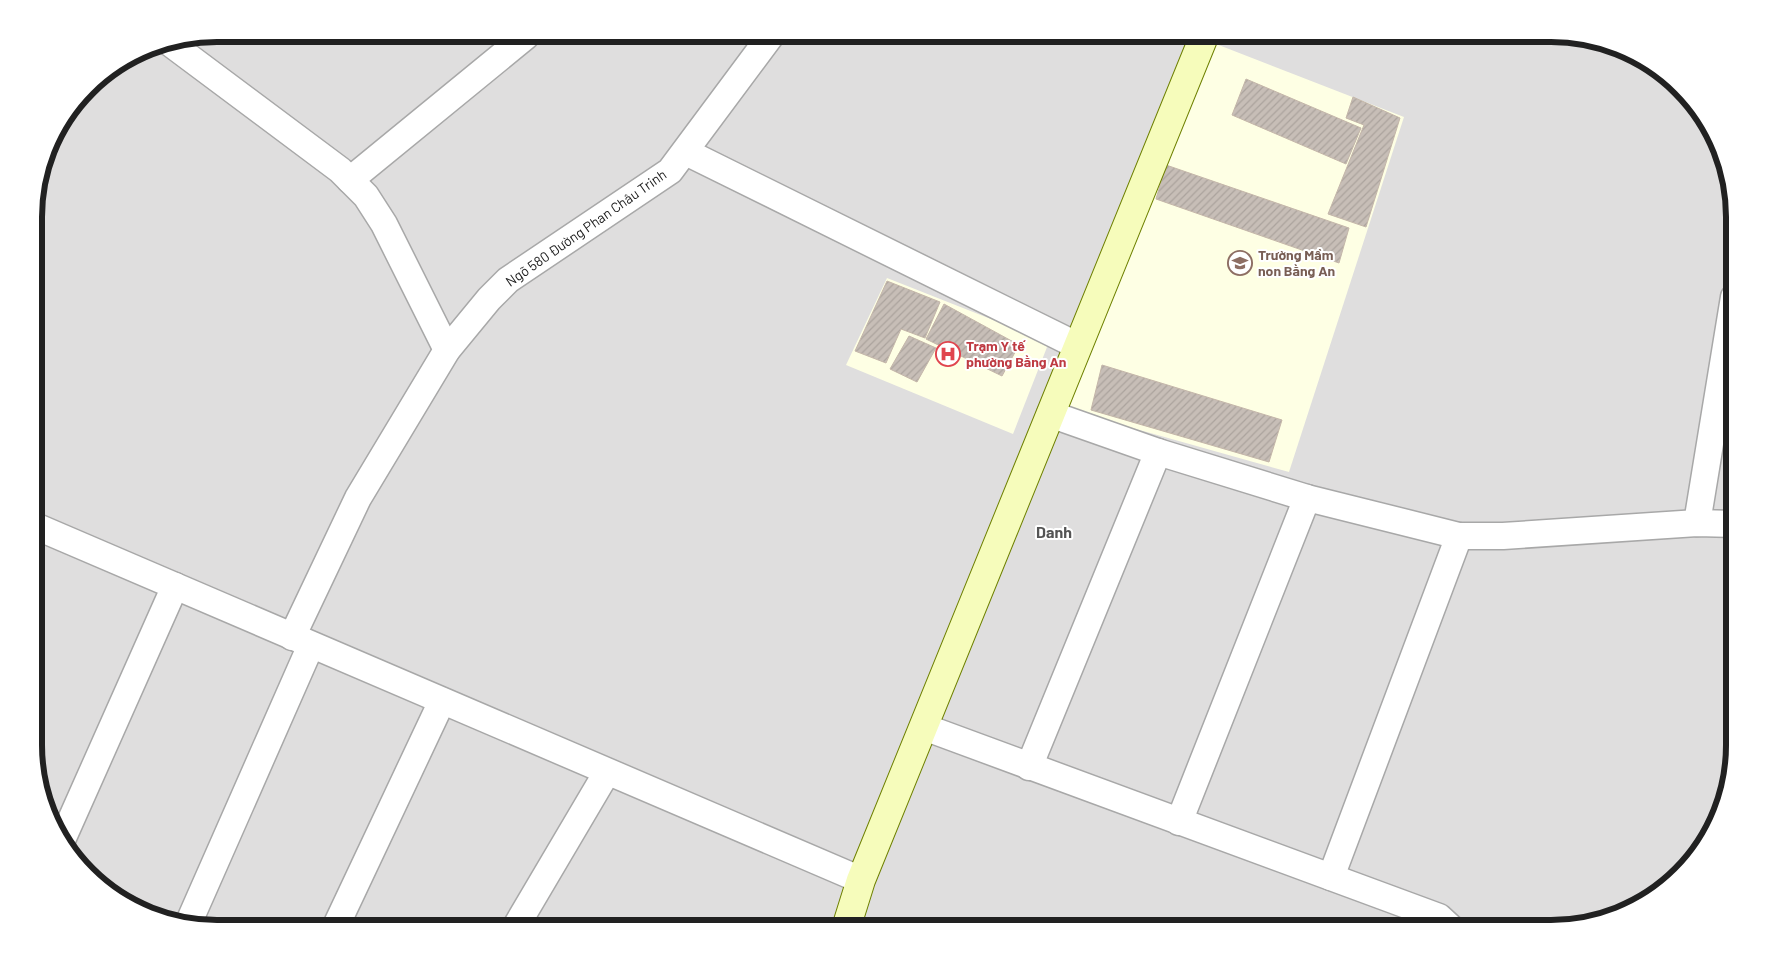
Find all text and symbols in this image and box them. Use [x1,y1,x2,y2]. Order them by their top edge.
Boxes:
street label: Ngõ 580 Đường Phan Châu Trinh [502,165,669,290]
place label: Trường Mầm non Bằng An [1258,246,1335,279]
school or university icon: Trường Mầm non Bằng An [1227,250,1253,276]
place label: Trạm Y tế phường Bằng An [966,337,1067,370]
hospital icon: Trạm Y tế phường Bằng An [935,341,961,367]
district label: Danh [1036,522,1072,541]

